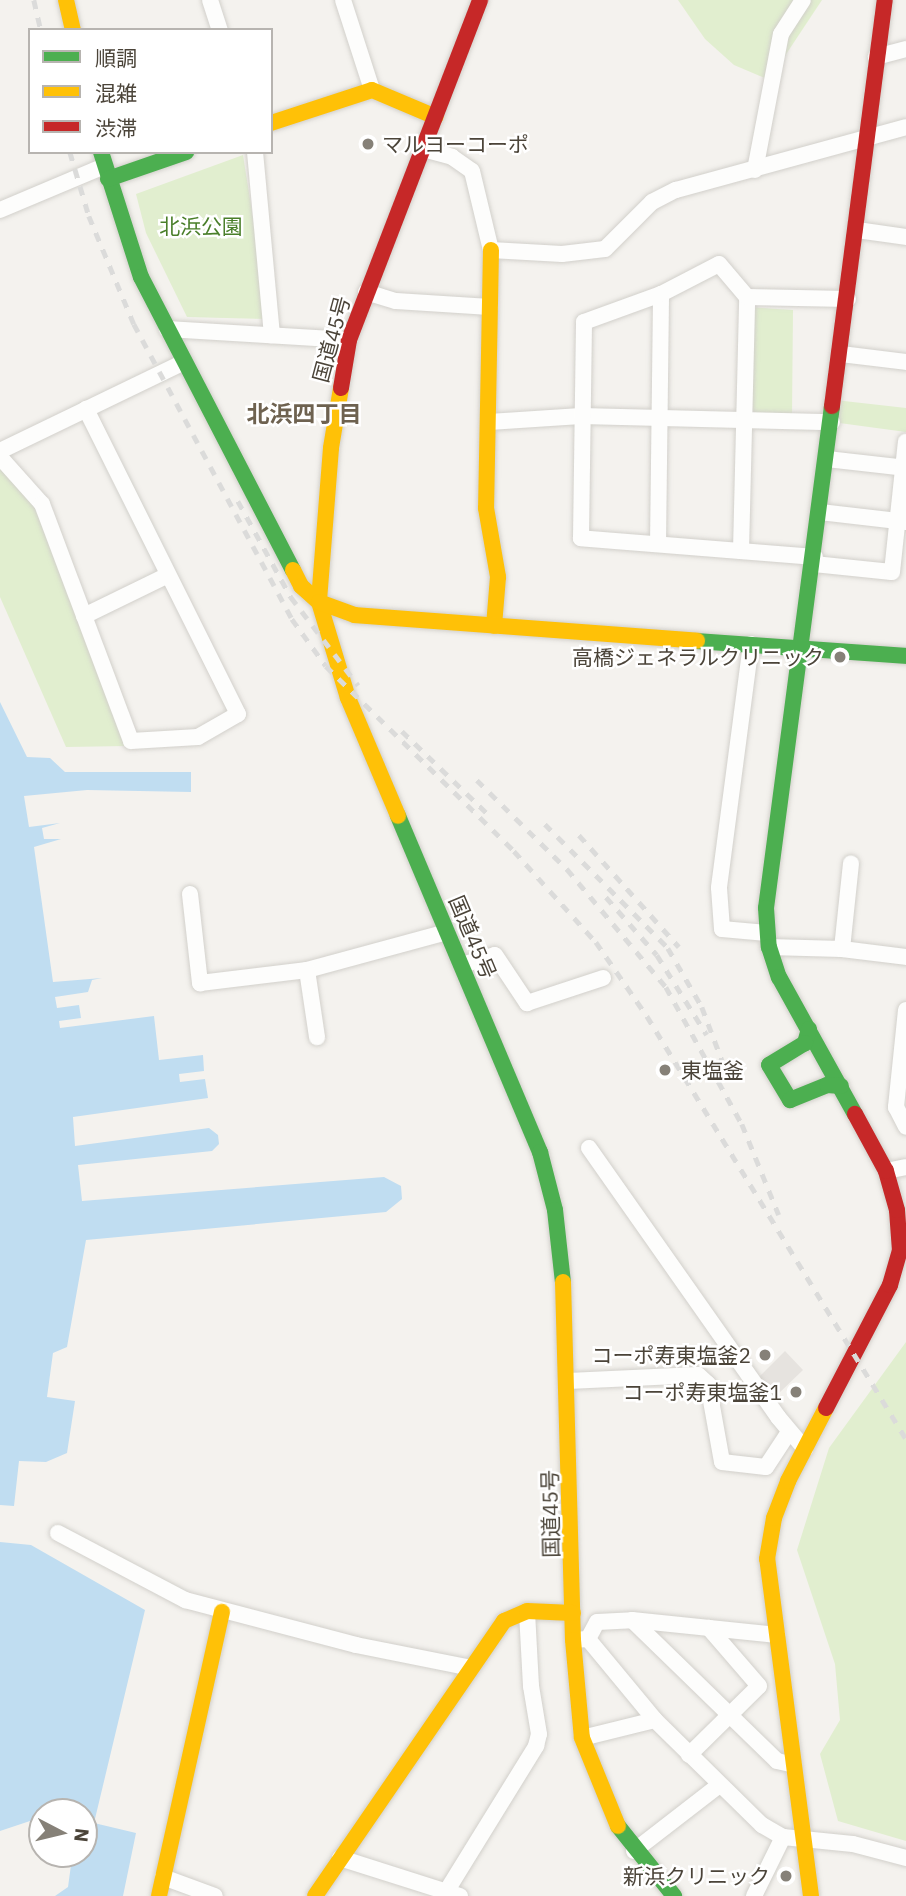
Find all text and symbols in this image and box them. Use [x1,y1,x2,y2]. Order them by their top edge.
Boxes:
legend [28,28,273,154]
text: 順調 [95,44,137,72]
text: 混雑 [95,79,137,107]
text: 渋滞 [95,114,137,142]
place label: マルヨーコーポ [382,131,529,157]
marker: マルヨーコーポ [360,136,376,152]
park label: 北浜公園 [159,213,243,239]
street label: 国道45号 [307,293,355,385]
district label: 北浜四丁目 [247,399,361,427]
place label: 高橋ジェネラルクリニック [572,644,824,670]
marker: 高橋ジェネラルクリニック [830,647,850,667]
street label: 国道45号 [444,891,502,983]
place label: 東塩釜 [681,1057,744,1083]
marker: 東塩釜 [655,1060,675,1080]
place label: コーポ寿東塩釜2 [591,1342,751,1368]
marker: コーポ寿東塩釜2 [757,1347,773,1363]
place label: コーポ寿東塩釜1 [622,1379,782,1405]
marker: コーポ寿東塩釜1 [788,1384,804,1400]
street label: 国道45号 [537,1470,563,1558]
north arrow [28,1798,98,1868]
text: N [69,1827,95,1844]
place label: 新浜クリニック [623,1863,770,1889]
marker: 新浜クリニック [776,1866,796,1886]

